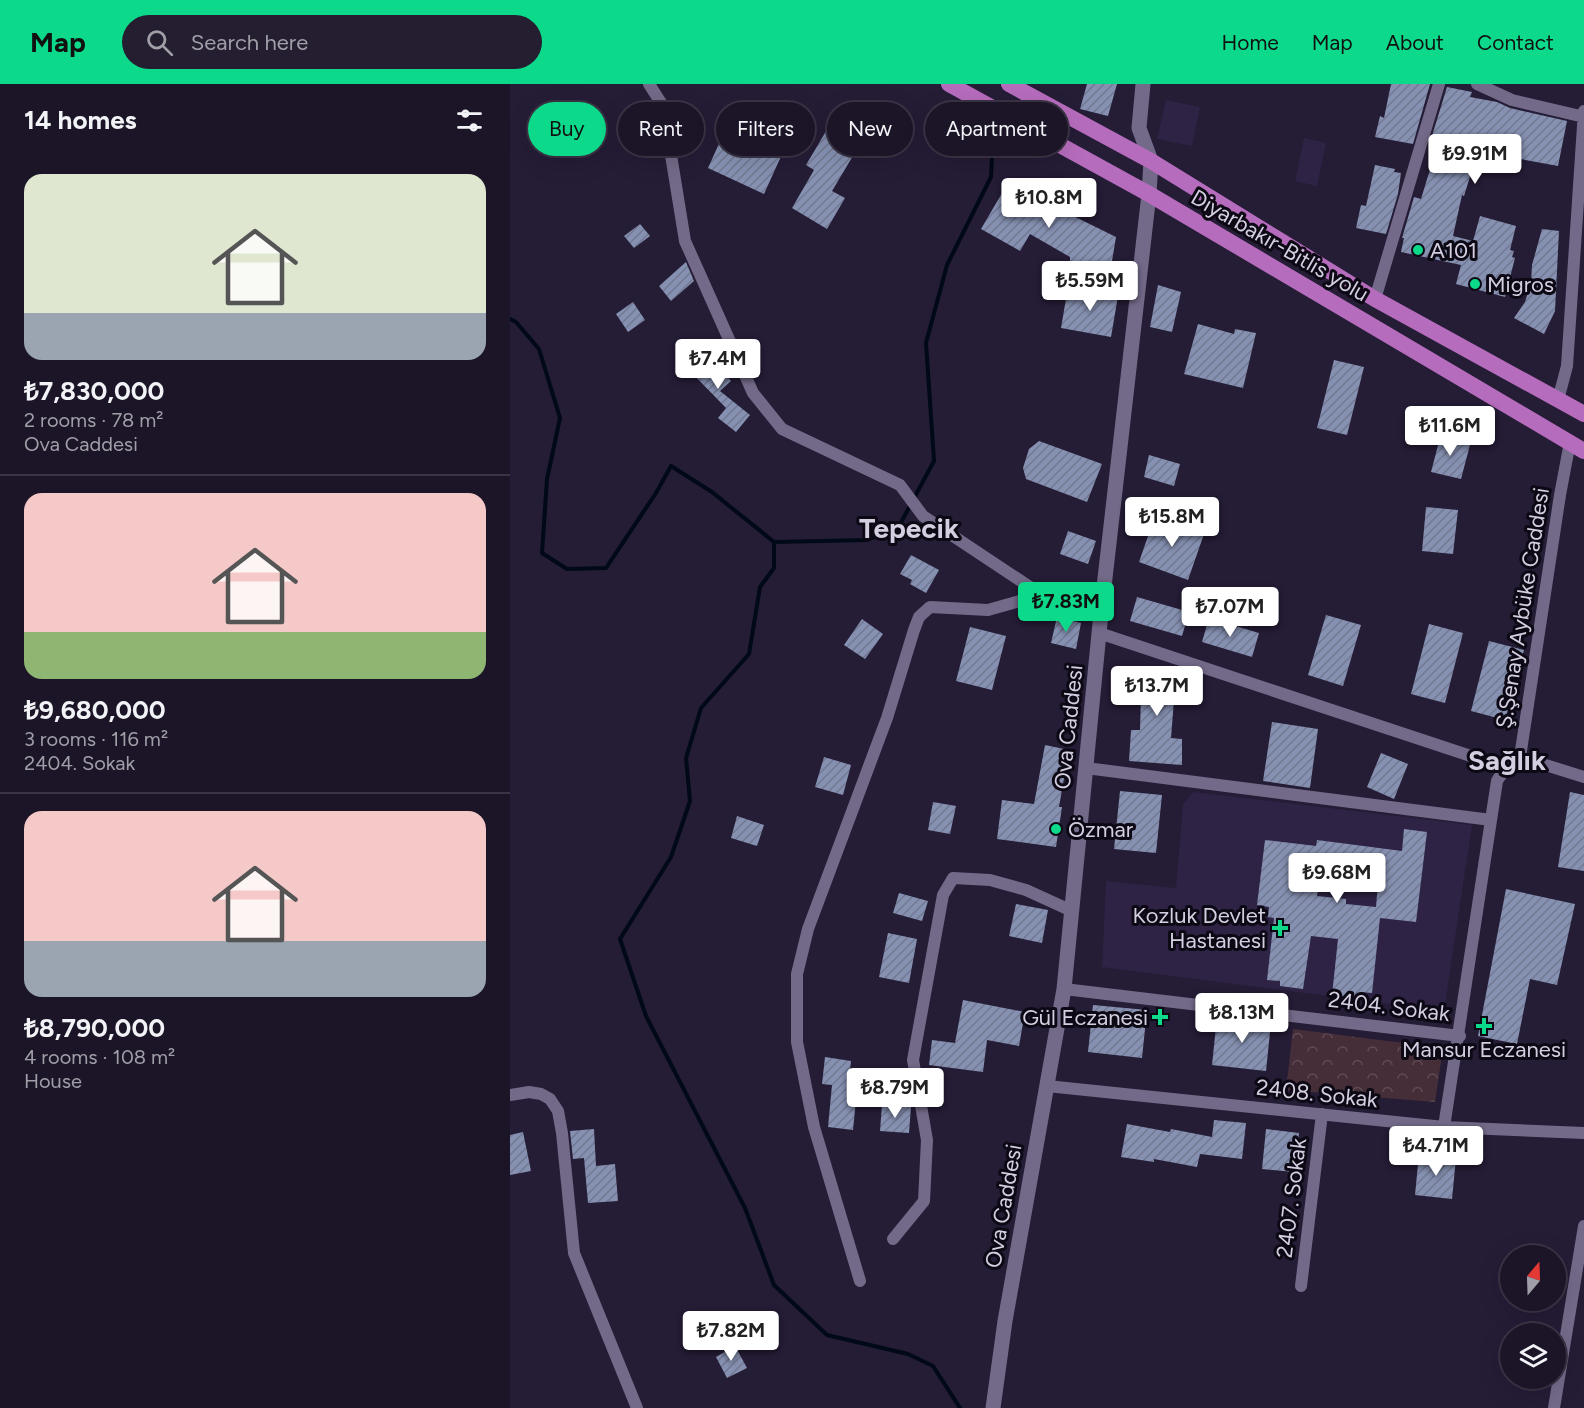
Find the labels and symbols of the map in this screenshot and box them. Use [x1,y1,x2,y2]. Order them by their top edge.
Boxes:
pin: ₺9.91M [1426,134,1524,185]
pin: ₺10.8M [1000,178,1098,229]
street label: Diyarbakır-Bitlis yolu [1186,184,1373,307]
place label: A101 [1430,237,1477,264]
marker: A101 [1411,243,1425,257]
pin: ₺5.59M [1041,261,1139,312]
place label: Migros [1487,271,1554,298]
marker: Migros [1468,277,1482,291]
pin: ₺7.4M [676,339,760,390]
pin: ₺11.6M [1401,406,1499,457]
street label: Ş.Şenay Aybüke Caddesi [1490,486,1555,730]
pin: ₺15.8M [1123,497,1221,548]
district label: Tepecik [859,511,959,545]
pin: ₺7.83M [1017,582,1115,633]
pin: ₺7.07M [1181,587,1279,638]
street label: Ova Caddesi [1049,663,1088,791]
pin: ₺13.7M [1108,666,1206,717]
district label: Sağlık [1468,743,1546,777]
place label: Özmar [1068,816,1134,843]
marker: Özmar [1049,822,1063,836]
pin: ₺9.68M [1288,853,1386,904]
place label: Kozluk Devlet Hastanesi [1133,902,1266,954]
marker: Kozluk Devlet Hastanesi [1271,919,1289,937]
street label: 2404. Sokak [1327,986,1452,1027]
pin: ₺8.13M [1193,993,1291,1044]
place label: Gül Eczanesi [1022,1004,1148,1031]
marker: Gül Eczanesi [1153,1010,1167,1024]
marker: Mansur Eczanesi [1477,1019,1491,1033]
place label: Mansur Eczanesi [1402,1036,1566,1063]
pin: ₺8.79M [846,1068,944,1119]
street label: 2408. Sokak [1255,1074,1379,1113]
pin: ₺4.71M [1387,1126,1485,1177]
street label: 2407. Sokak [1271,1136,1312,1259]
street label: Ova Caddesi [979,1142,1028,1270]
north arrow [1500,1245,1566,1311]
pin: ₺7.82M [682,1311,780,1362]

